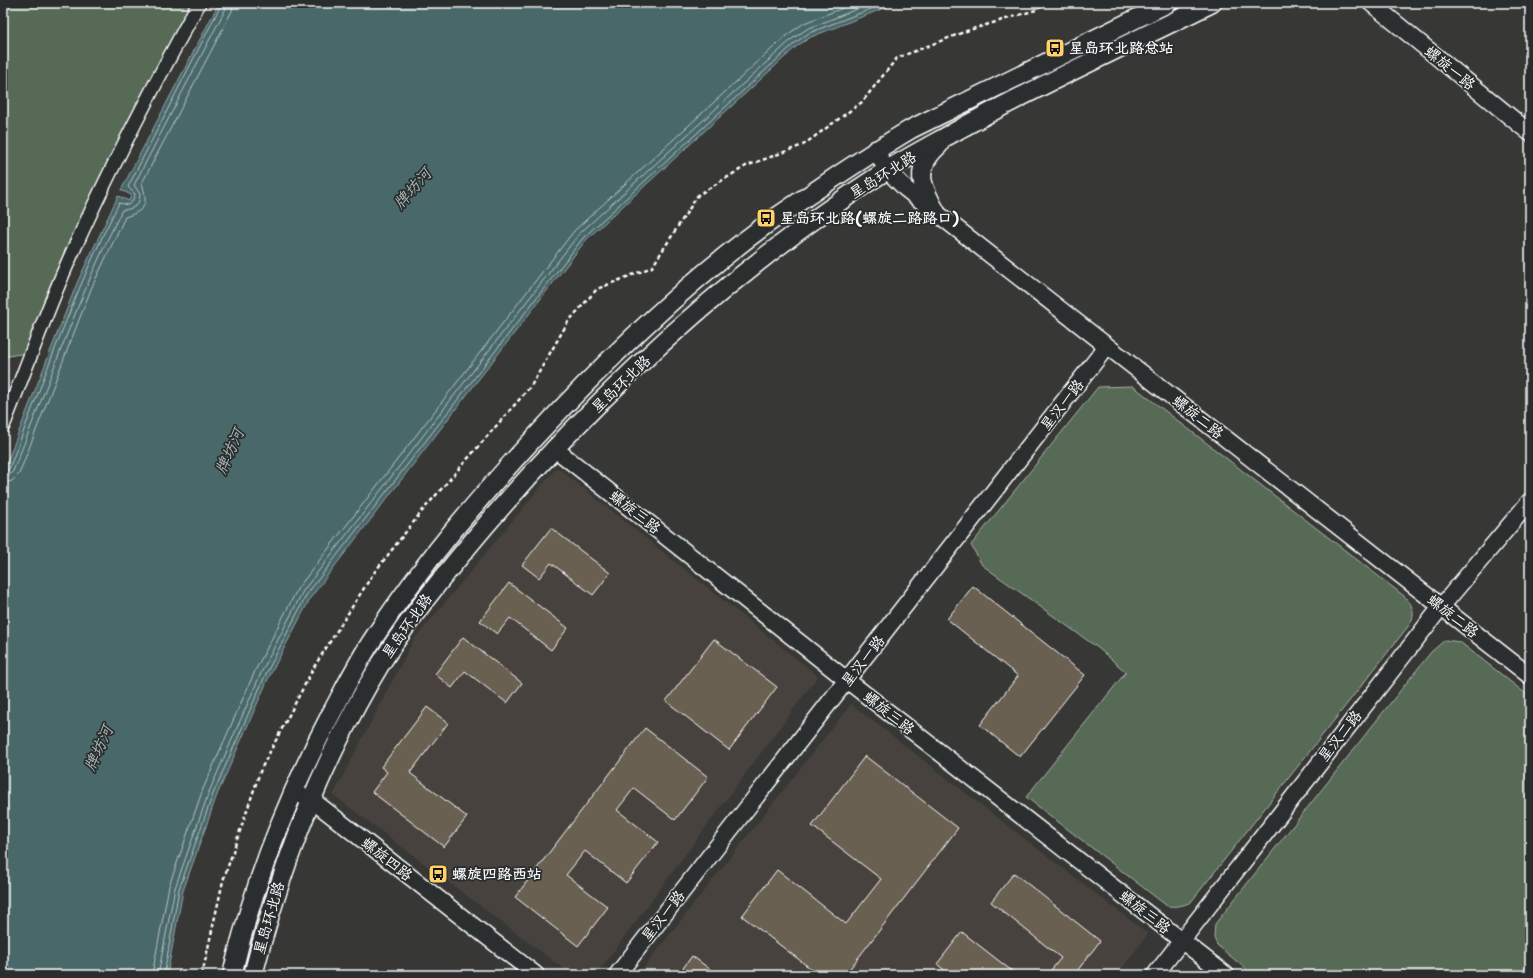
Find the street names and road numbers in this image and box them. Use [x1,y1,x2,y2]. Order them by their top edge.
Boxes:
street label: 螺旋一路 [1420,41,1480,95]
street label: 星岛环北路 [846,147,920,203]
street label: 星岛环北路 [587,351,655,417]
street label: 星汉一路 [1036,375,1088,435]
street label: 螺旋二路 [1168,391,1228,443]
street label: 螺旋三路 [605,486,665,538]
street label: 星岛环北路 [377,590,437,662]
street label: 螺旋二路 [1423,590,1483,642]
street label: 星汉一路 [837,631,889,691]
street label: 螺旋三路 [859,687,919,739]
street label: 星汉二路 [1314,706,1366,766]
street label: 螺旋四路 [357,833,417,885]
street label: 星岛环北路 [249,879,289,957]
street label: 星汉一路 [637,886,689,946]
street label: 螺旋三路 [1115,886,1175,938]

